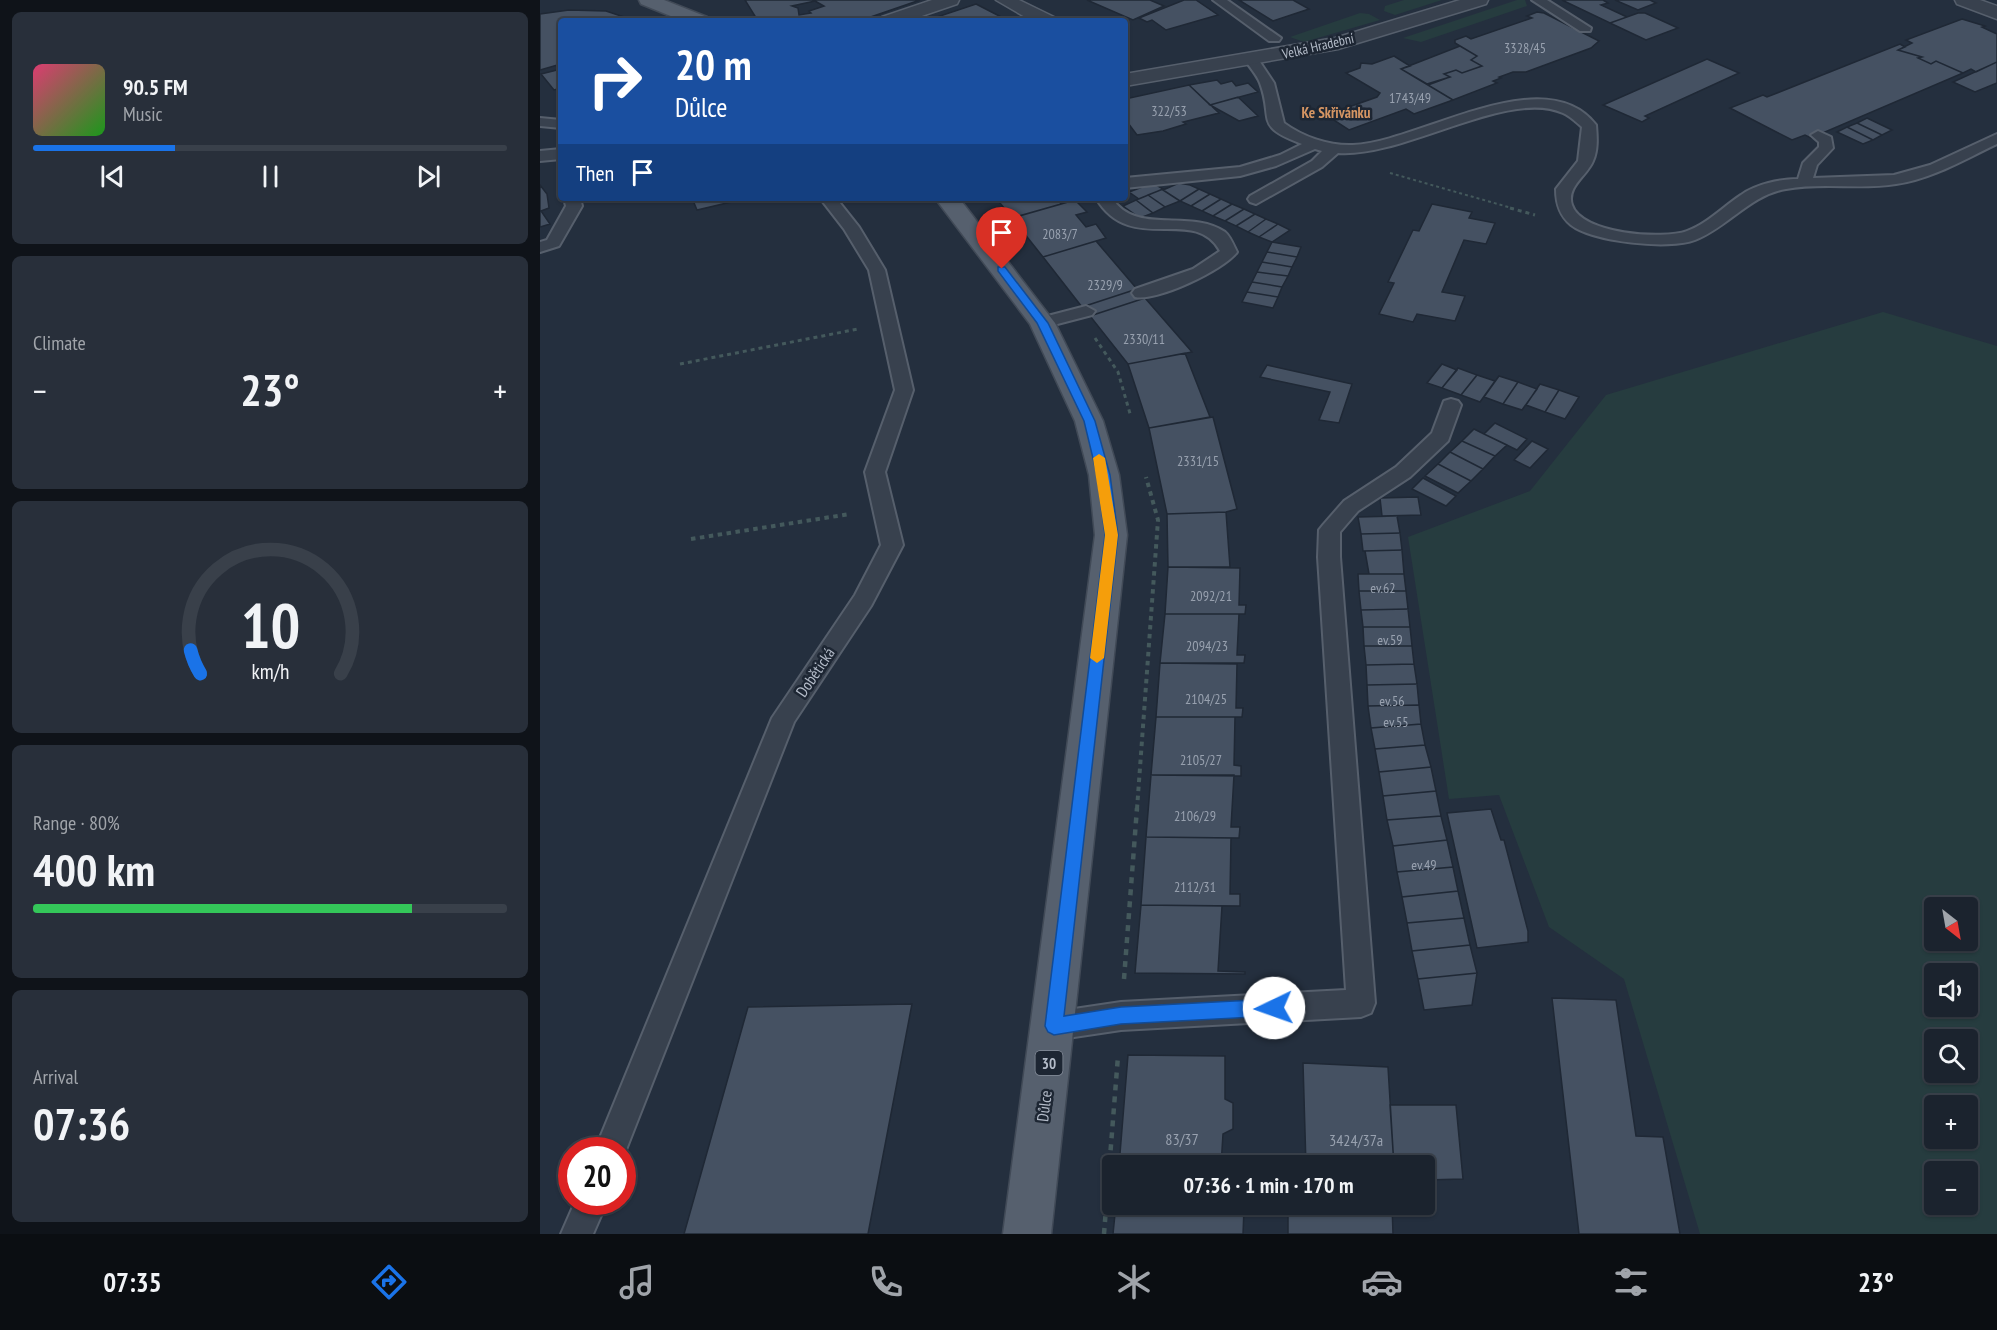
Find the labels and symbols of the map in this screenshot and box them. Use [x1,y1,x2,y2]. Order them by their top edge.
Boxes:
street label: Velká Hradební [1279,29,1356,63]
house number: 3328/45 [1504,39,1546,57]
house number: 1743/49 [1389,89,1431,107]
house number: 322/53 [1151,102,1187,120]
district label: Ke Skřivánku [1301,103,1371,122]
pin [976,207,1027,269]
house number: 2083/7 [1042,225,1078,243]
house number: 2329/9 [1087,276,1123,294]
house number: 2330/11 [1123,330,1165,348]
house number: 2331/15 [1177,452,1219,470]
house number: ev.62 [1370,579,1396,597]
house number: 2092/21 [1190,587,1232,605]
house number: ev.59 [1377,631,1403,649]
house number: 2094/23 [1186,637,1228,655]
street label: Dobětická [791,644,839,700]
house number: 2104/25 [1185,690,1227,708]
house number: ev.56 [1379,692,1405,710]
house number: ev.55 [1383,713,1409,731]
house number: 2105/27 [1180,751,1222,769]
house number: 2106/29 [1174,807,1216,825]
house number: ev.49 [1411,856,1437,874]
house number: 2112/31 [1174,878,1216,896]
north arrow [1924,897,1978,951]
position arrow [1242,976,1306,1040]
road number: 30 [1036,1051,1062,1075]
street label: Důlce [1032,1089,1056,1123]
house number: 83/37 [1165,1129,1199,1149]
house number: 3424/37a [1329,1130,1383,1150]
speed limit sign: 20 [558,1137,636,1215]

